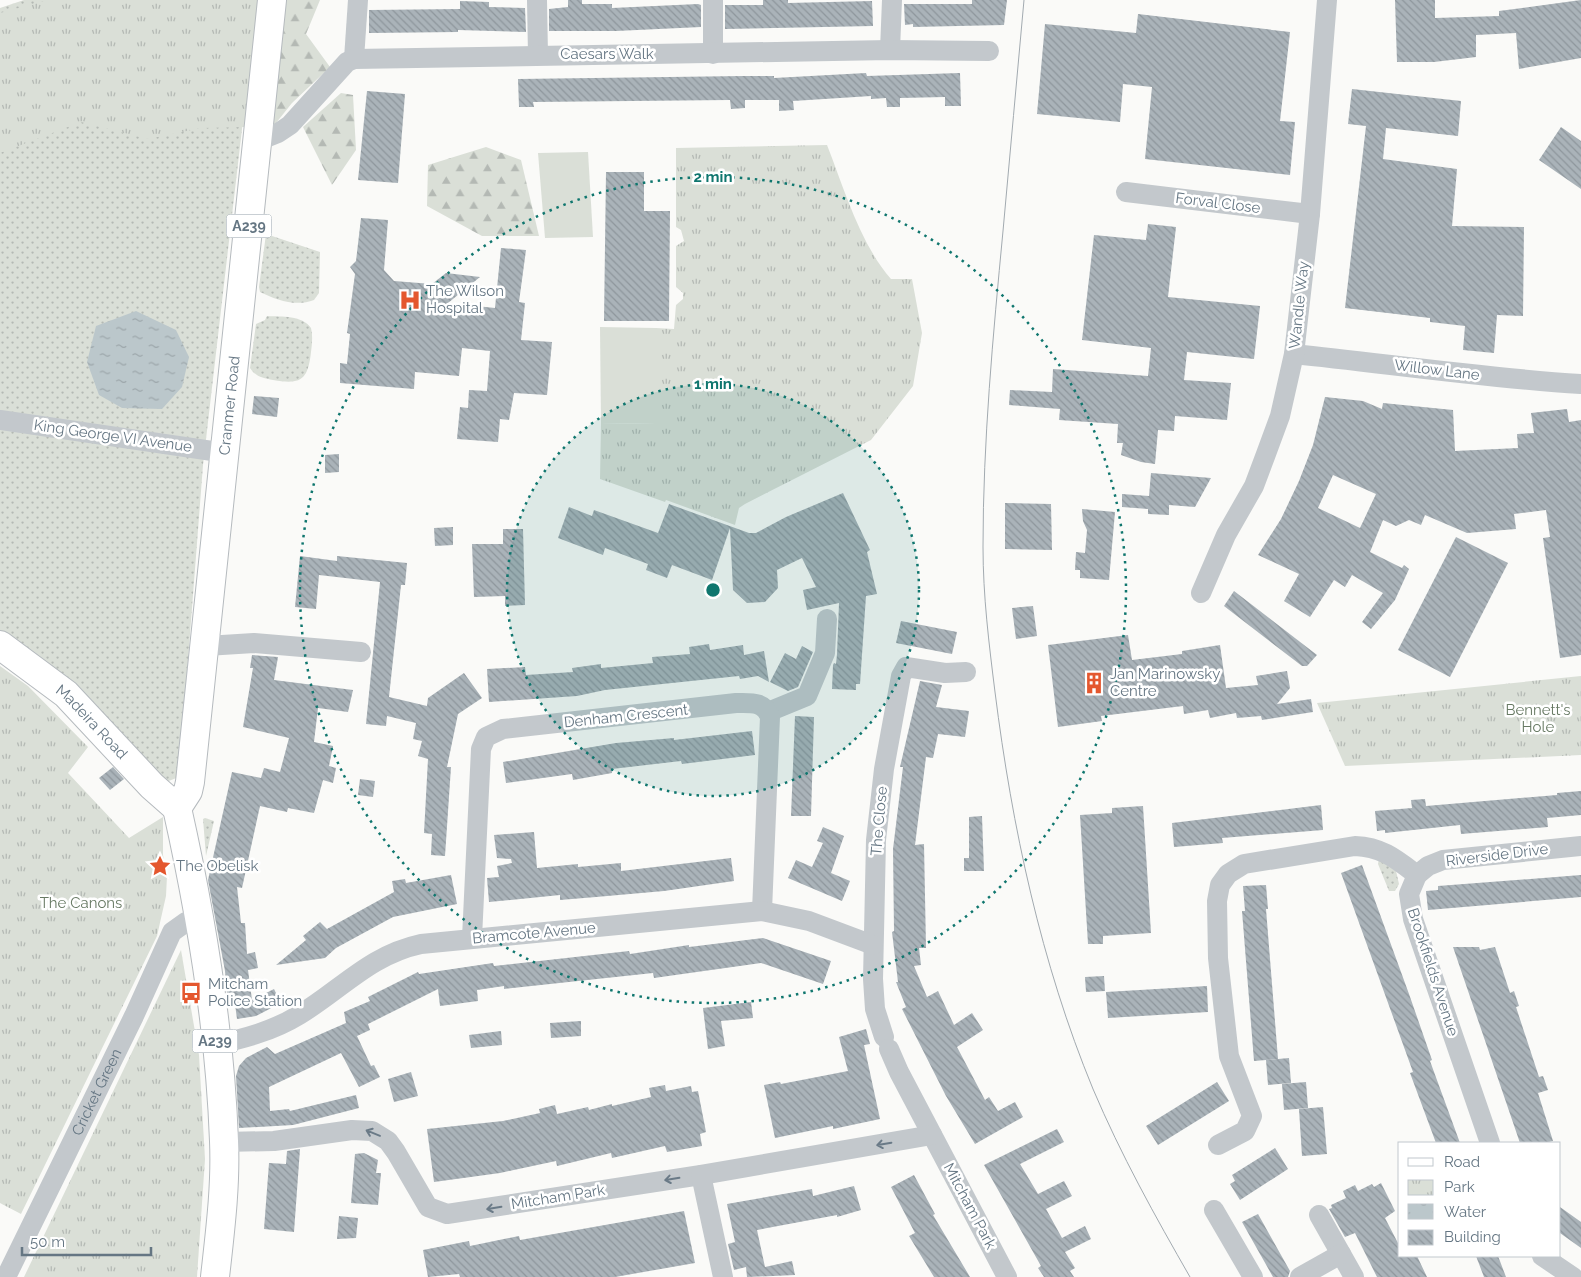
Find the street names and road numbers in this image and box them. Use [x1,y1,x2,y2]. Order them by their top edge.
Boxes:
street label: Caesars Walk [560,45,654,63]
street label: Forval Close [1175,189,1262,217]
road number: A239 [226,215,272,238]
street label: Wandle Way [1285,260,1313,350]
street label: Cranmer Road [215,355,244,456]
street label: Willow Lane [1393,356,1481,384]
street label: King George VI Avenue [33,416,193,456]
street label: Madeira Road [52,681,131,763]
street label: Denham Crescent [563,701,689,731]
street label: The Close [867,785,891,857]
street label: Riverside Drive [1445,840,1549,870]
street label: Brookfields Avenue [1404,906,1462,1039]
street label: Bramcote Avenue [472,919,597,947]
road number: A239 [192,1030,238,1052]
street label: Cricket Green [68,1046,126,1138]
street label: Mitcham Park [940,1160,1000,1252]
street label: Mitcham Park [510,1181,606,1213]

